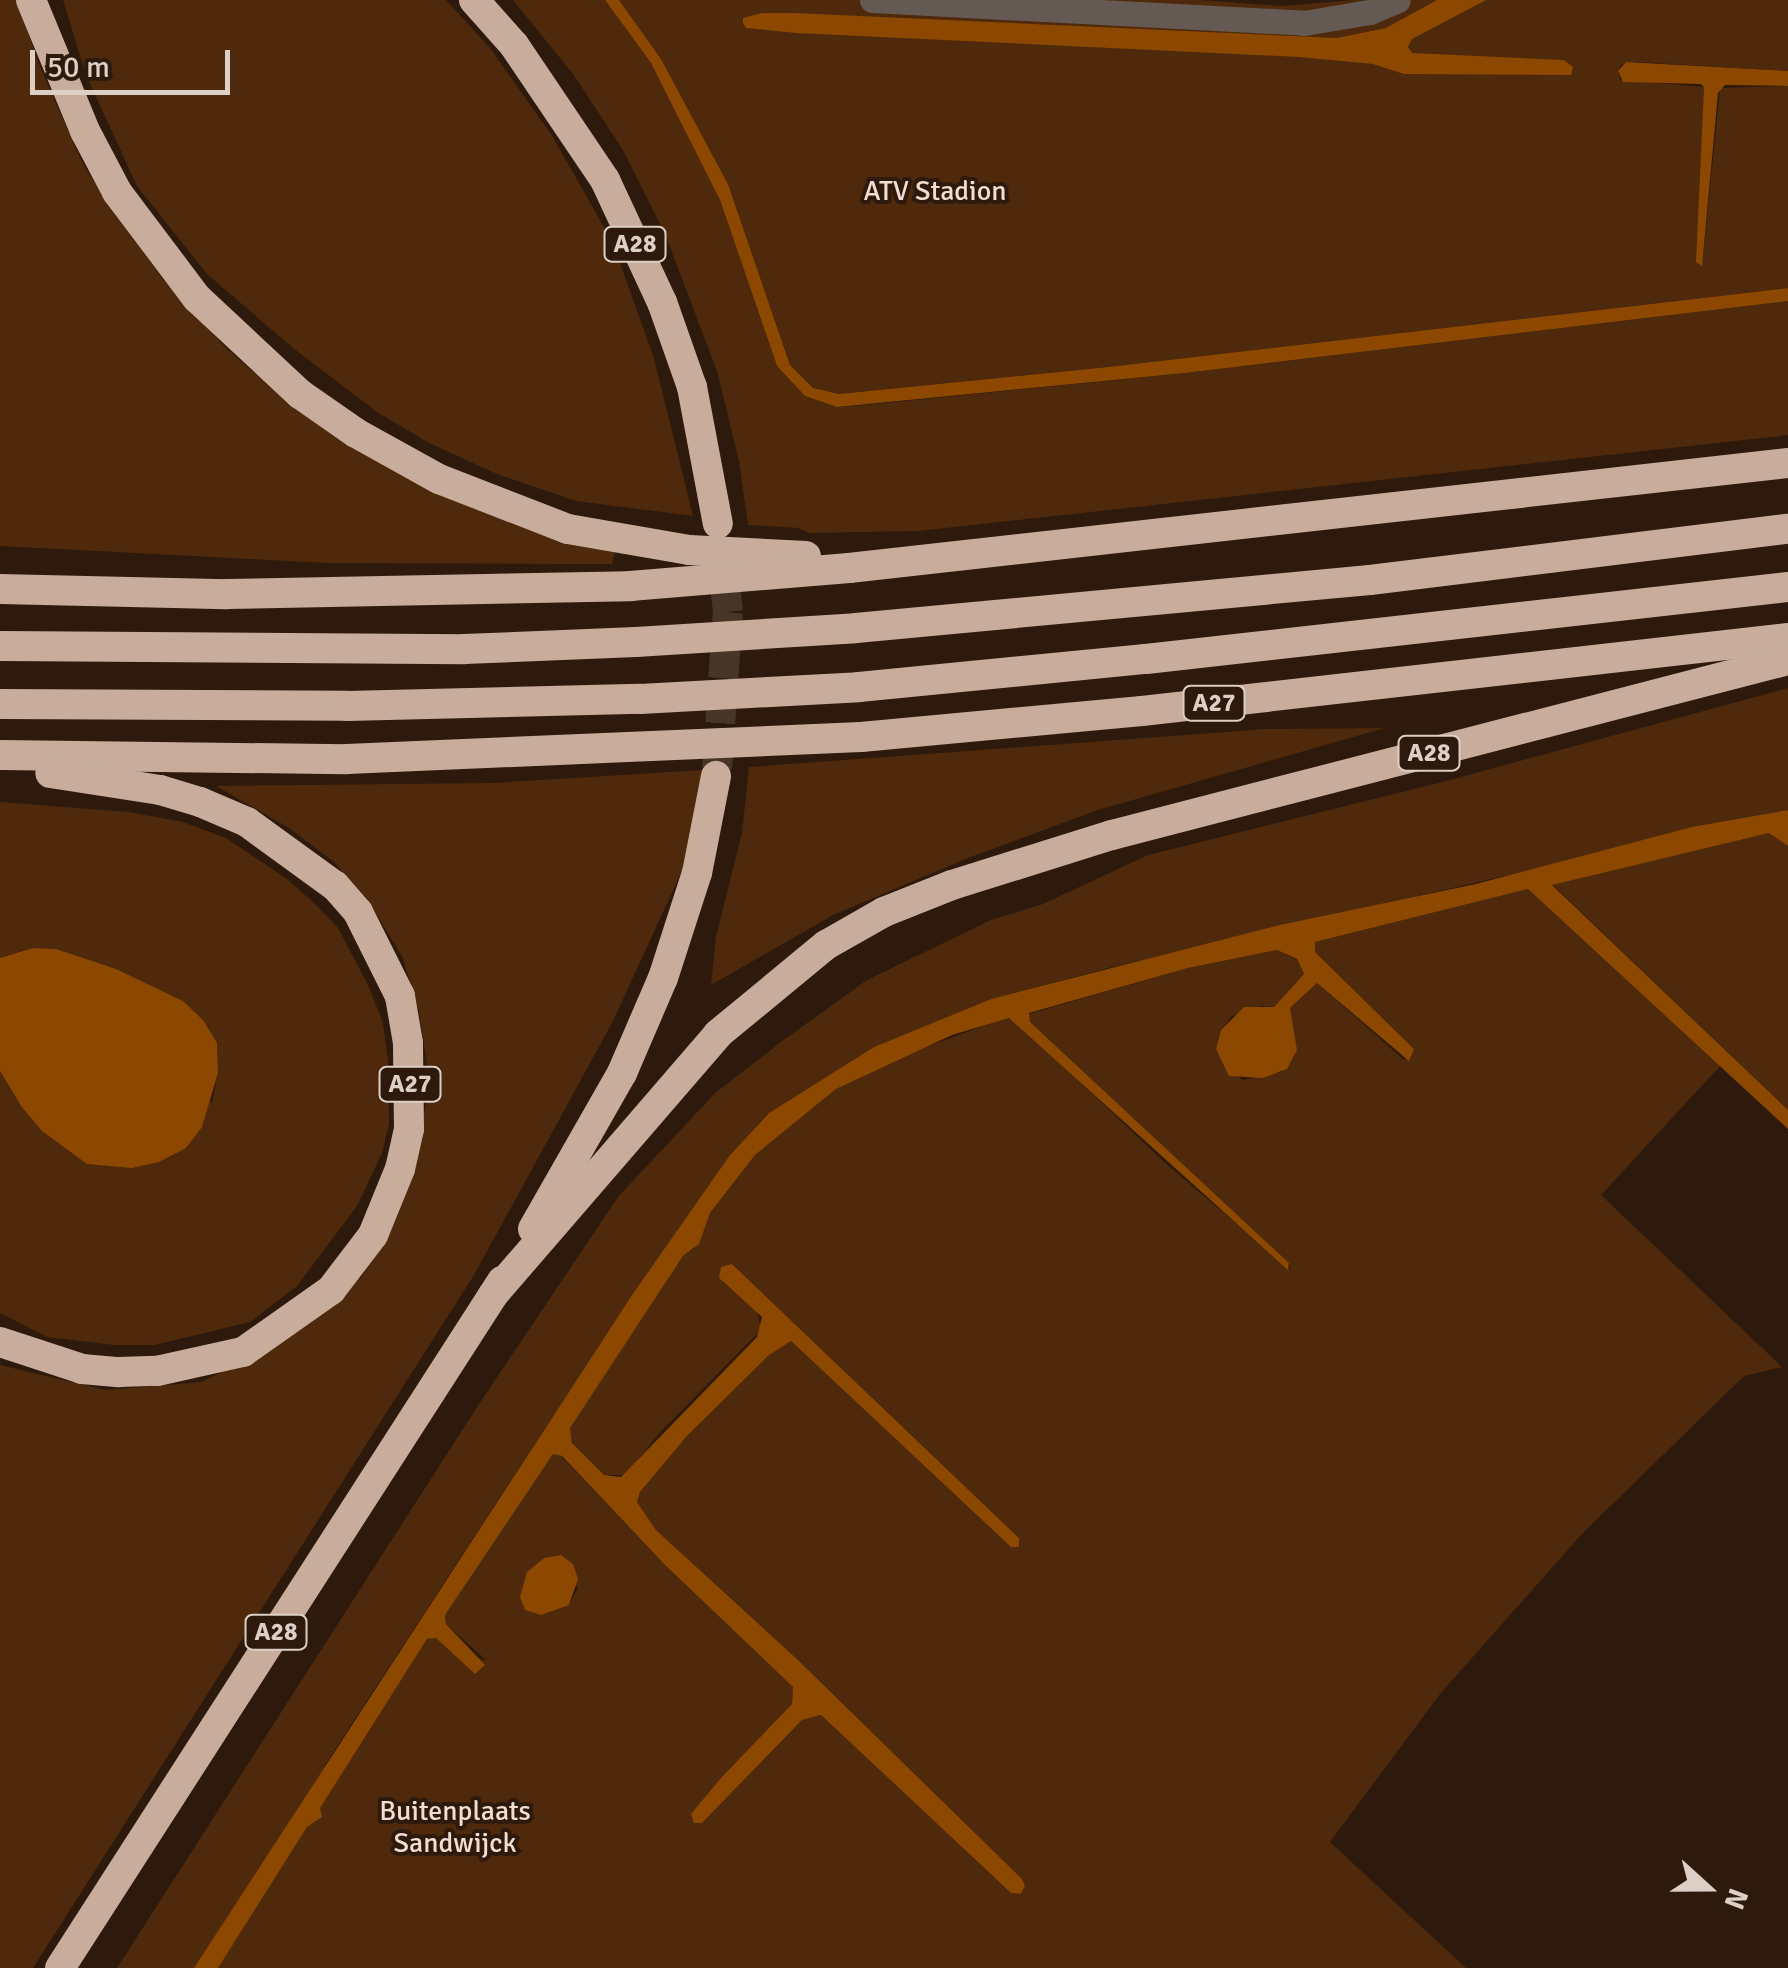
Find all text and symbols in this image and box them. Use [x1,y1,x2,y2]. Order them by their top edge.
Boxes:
scale bar [35,30,235,92]
text: 50 m [47,49,110,86]
park label: ATV Stadion [863,174,1007,208]
road number: A28 [602,224,668,264]
road number: A27 [1182,683,1246,723]
road number: A28 [1396,733,1462,773]
road number: A27 [378,1064,442,1104]
road number: A28 [244,1612,308,1652]
park label: Buitenplaats Sandwijck [379,1794,531,1860]
north arrow [1658,1838,1758,1938]
text: N [1717,1884,1755,1914]

